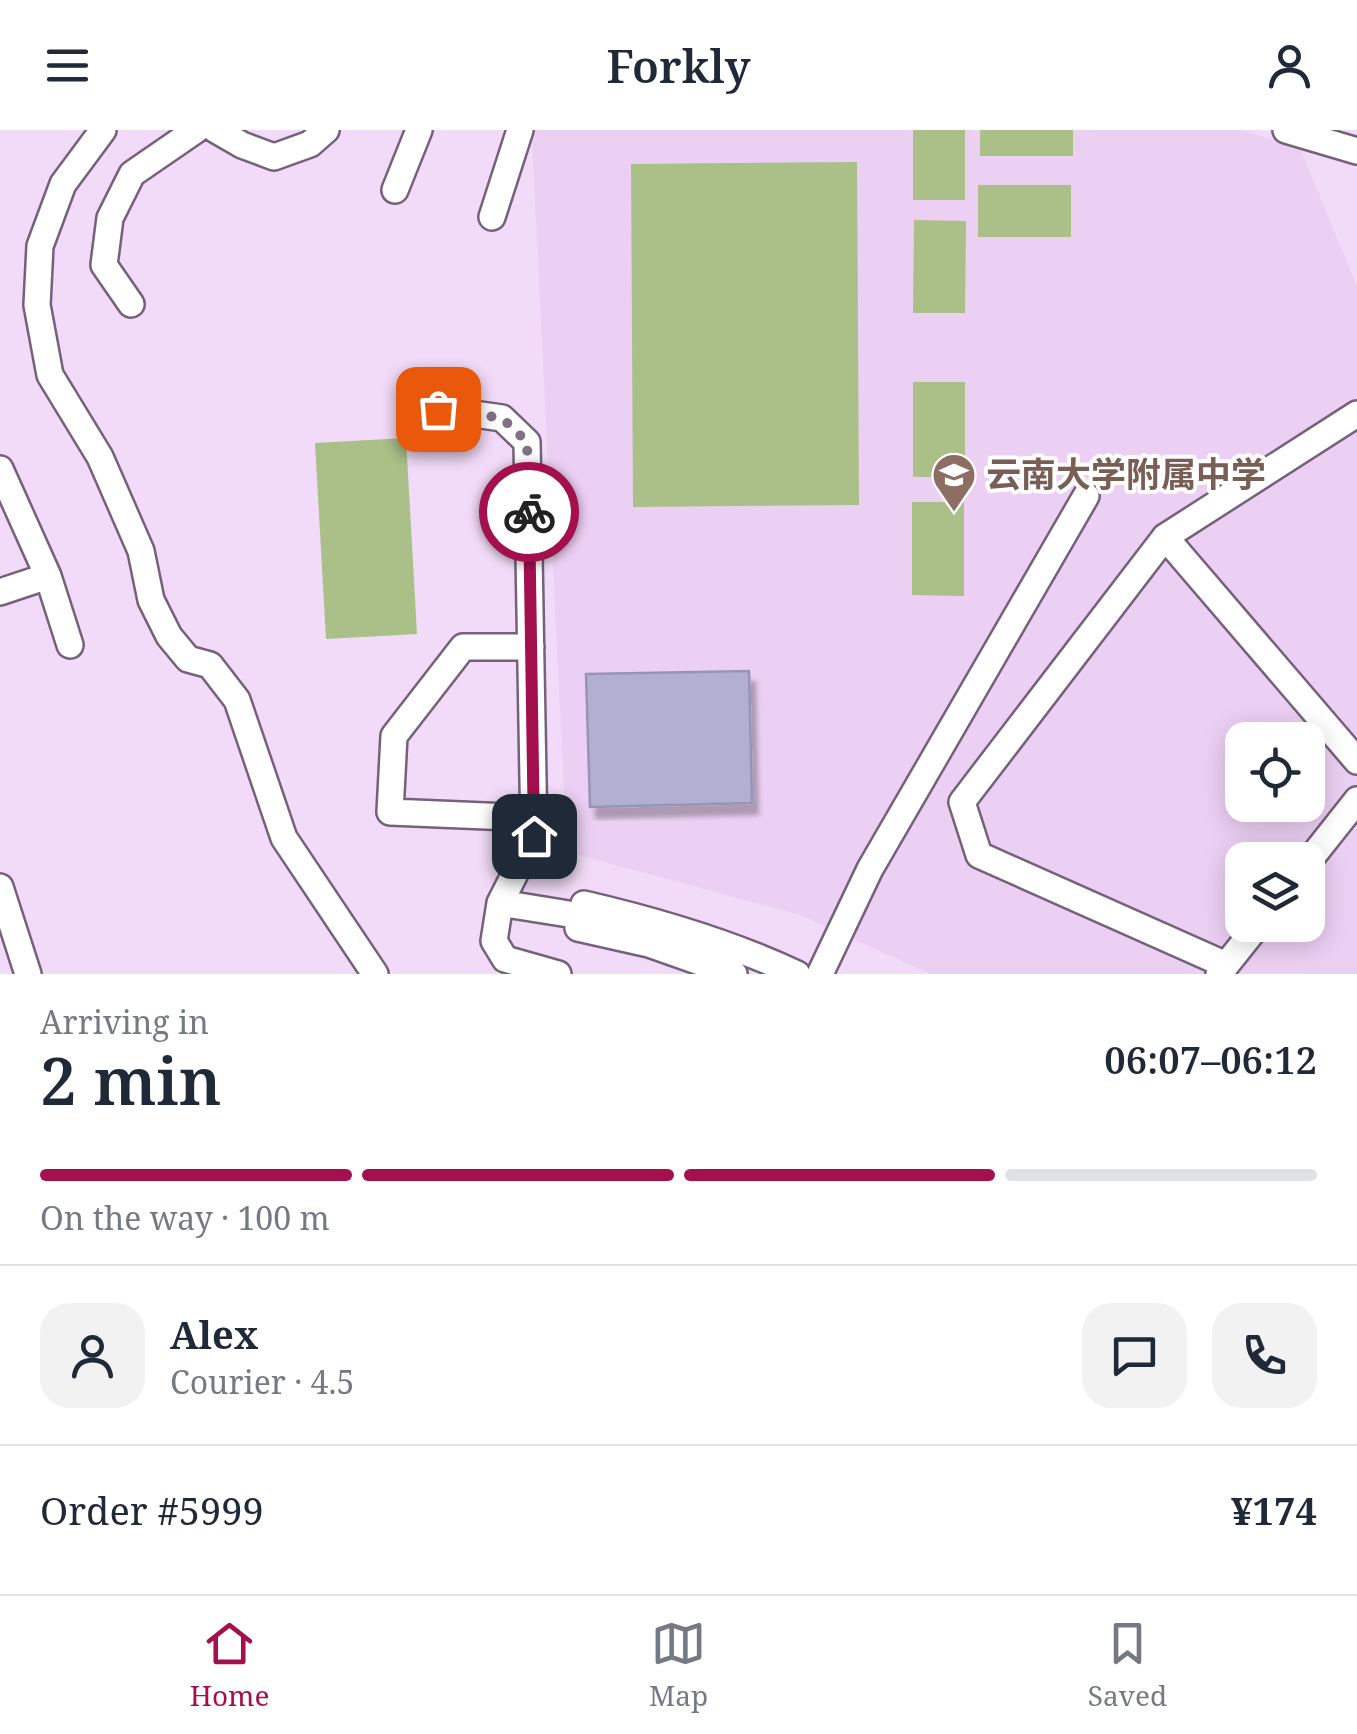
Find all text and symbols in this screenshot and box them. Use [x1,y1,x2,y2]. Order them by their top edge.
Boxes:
text: Forkly [607,35,750,96]
icon: menu [40,38,95,93]
icon: person [1262,38,1317,93]
pin [396,367,481,452]
icon: bag [411,382,466,437]
place label: 云南大学附属中学 [986,450,1266,497]
school or university icon: 云南大学附属中学 [931,452,977,513]
courier [479,462,579,562]
icon: bike [502,485,557,540]
map controls [1225,722,1325,942]
button: locate [1225,722,1325,822]
pin [492,794,577,879]
icon: home [507,809,562,864]
button: layers [1225,842,1325,942]
text: Arriving in [40,1000,209,1043]
text: 06:07–06:12 [1104,1033,1317,1085]
text: 2 min [40,1036,222,1124]
text: On the way · 100 m [40,1196,330,1239]
button: person [40,1303,145,1408]
button: chat [1082,1303,1187,1408]
button: phone [1212,1303,1317,1408]
text: Alex [170,1308,258,1360]
text: Courier · 4.5 [170,1360,354,1403]
text: Order #5999 [40,1484,264,1536]
text: ¥174 [1231,1484,1317,1536]
tab: Home [190,1616,270,1714]
tab: Map [649,1616,708,1714]
tab: Saved [1088,1616,1167,1714]

